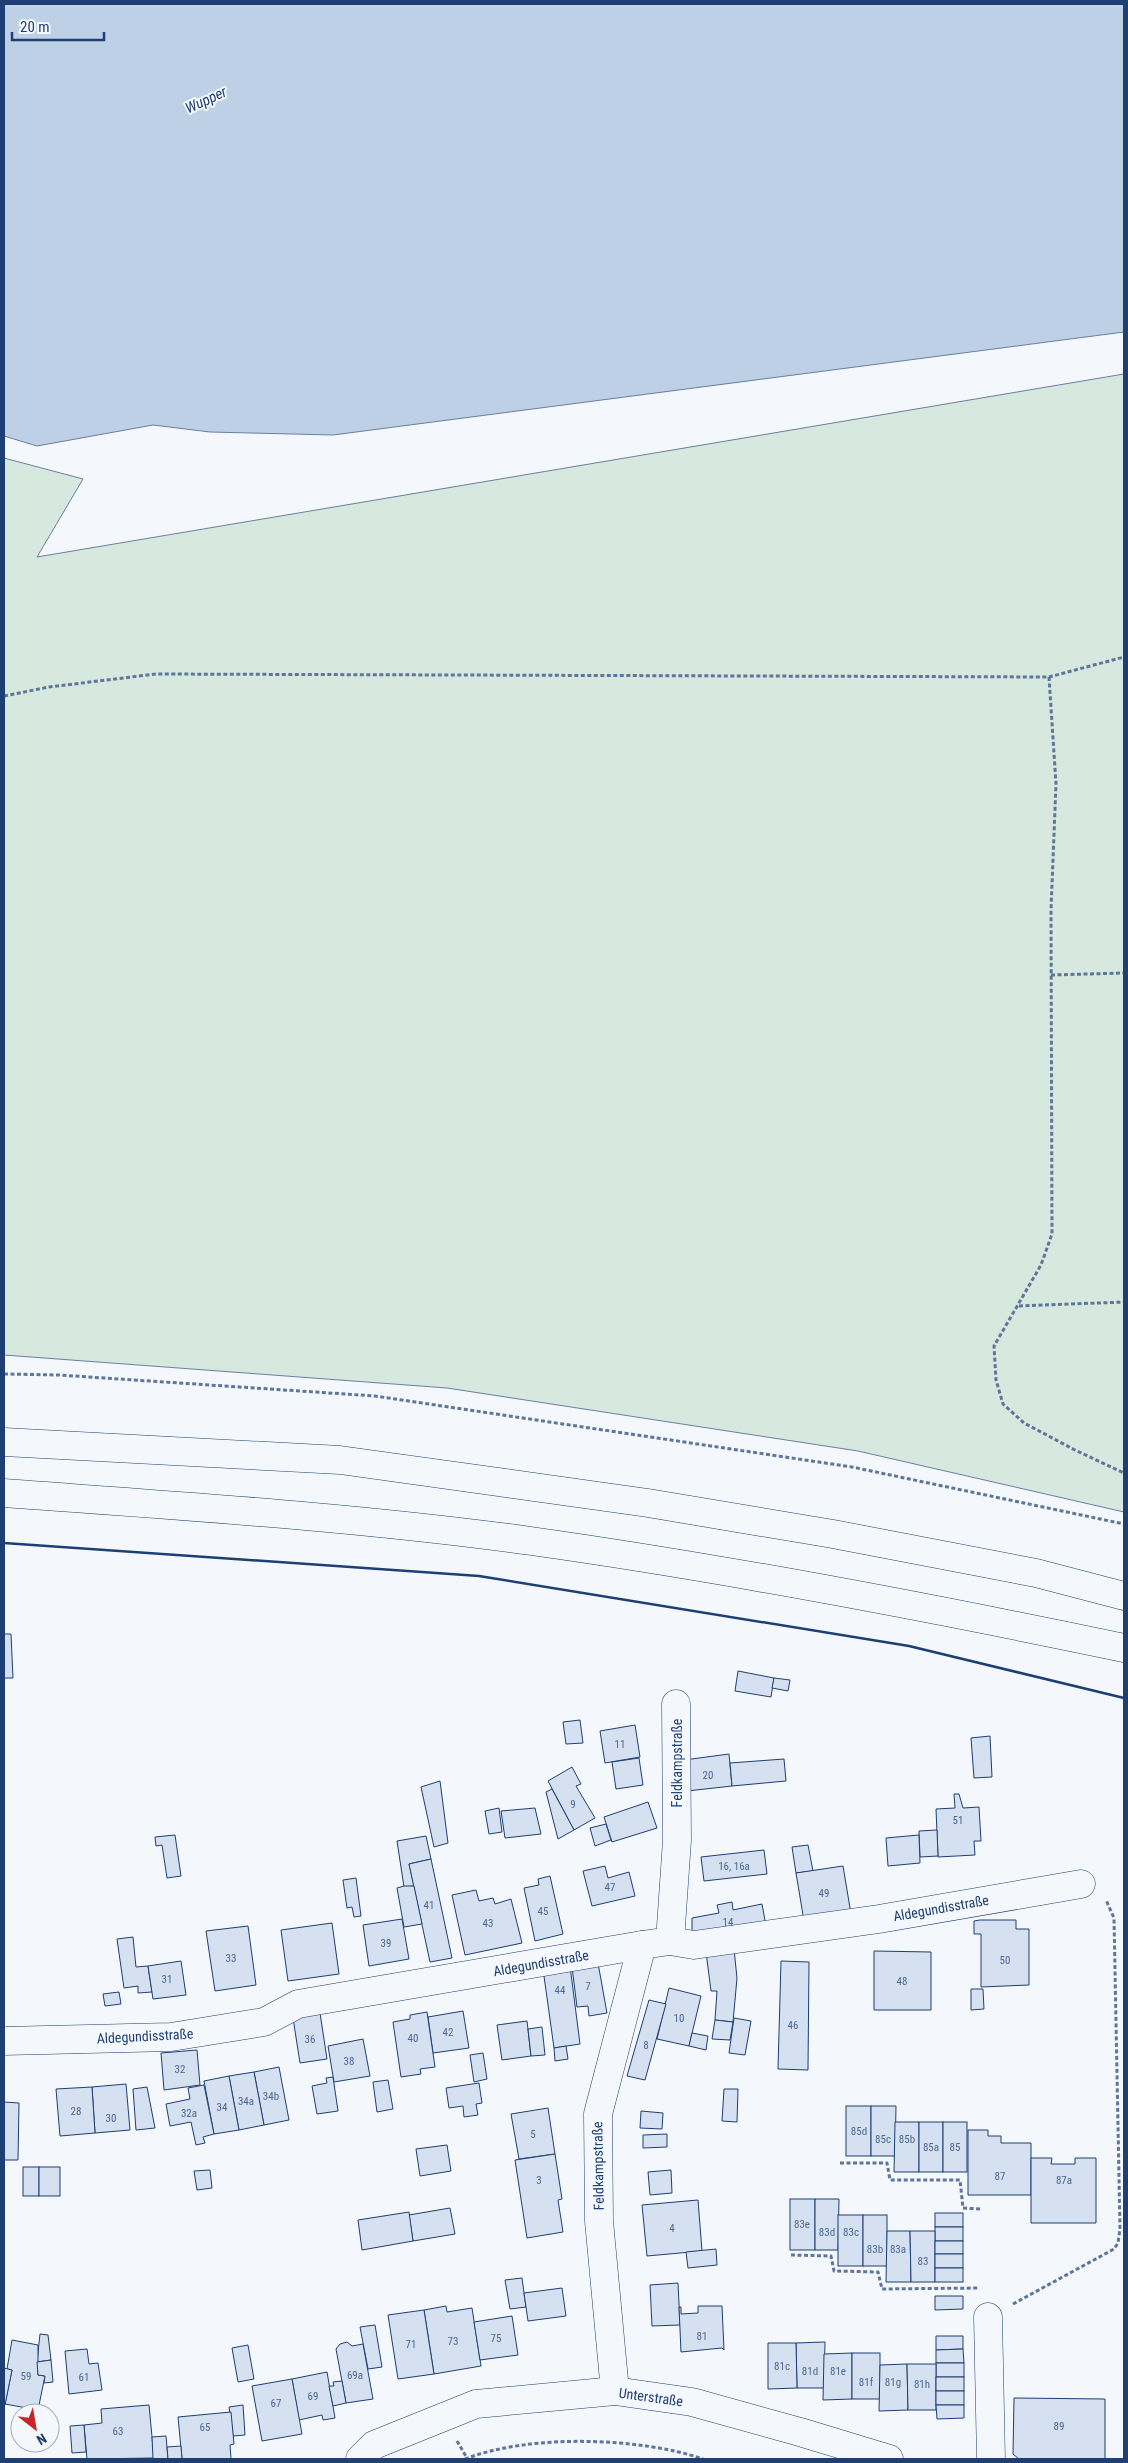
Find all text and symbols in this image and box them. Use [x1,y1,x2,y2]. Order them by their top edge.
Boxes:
scale bar [12,10,105,42]
text: 20 m [20,18,50,36]
water label: Wupper [182,82,230,117]
street label: Feldkampstraße [669,1718,685,1807]
house number: 11 [615,1738,625,1751]
house number: 20 [703,1769,713,1782]
house number: 9 [570,1798,576,1811]
house number: 51 [953,1814,963,1827]
house number: 16, 16a [718,1860,750,1873]
house number: 47 [605,1881,615,1894]
house number: 49 [819,1887,829,1900]
street label: Aldegundisstraße [892,1892,991,1924]
house number: 41 [424,1899,434,1912]
house number: 45 [538,1905,548,1918]
house number: 14 [723,1916,734,1929]
house number: 43 [483,1917,493,1930]
house number: 39 [381,1937,391,1950]
street label: Aldegundisstraße [492,1947,591,1979]
house number: 33 [226,1952,236,1965]
house number: 50 [1000,1954,1010,1967]
house number: 31 [162,1973,172,1986]
house number: 48 [897,1975,907,1988]
house number: 7 [585,1980,591,1993]
house number: 44 [555,1984,566,1997]
house number: 10 [674,2012,684,2025]
house number: 46 [788,2019,798,2032]
street label: Aldegundisstraße [96,2025,194,2047]
house number: 42 [443,2026,453,2039]
house number: 40 [408,2032,418,2045]
house number: 36 [305,2033,315,2046]
house number: 8 [643,2039,649,2052]
house number: 38 [344,2055,354,2068]
house number: 32 [175,2063,185,2076]
house number: 34b [263,2090,279,2103]
house number: 34a [238,2095,254,2108]
house number: 34 [217,2101,228,2114]
house number: 28 [71,2105,81,2118]
house number: 32a [181,2107,197,2120]
house number: 30 [106,2112,116,2125]
street label: Feldkampstraße [589,2121,607,2211]
house number: 85d [851,2125,867,2138]
house number: 5 [530,2128,536,2141]
house number: 85c [875,2133,891,2146]
house number: 85b [899,2133,915,2146]
house number: 85a [923,2141,939,2154]
house number: 85 [950,2141,960,2154]
house number: 87 [995,2170,1005,2183]
house number: 3 [536,2174,542,2187]
house number: 87a [1056,2174,1072,2187]
house number: 83e [794,2218,810,2231]
house number: 4 [669,2222,675,2235]
house number: 83d [819,2226,835,2239]
house number: 83c [843,2226,859,2239]
house number: 83b [867,2243,883,2256]
house number: 83a [890,2243,906,2256]
house number: 83 [918,2255,928,2268]
house number: 81 [697,2330,707,2343]
house number: 75 [491,2332,501,2345]
house number: 73 [448,2335,458,2348]
house number: 71 [406,2338,416,2351]
house number: 81c [774,2360,790,2373]
house number: 81d [802,2365,818,2378]
house number: 81e [830,2365,846,2378]
house number: 69a [347,2369,363,2382]
house number: 59 [21,2370,31,2383]
house number: 61 [79,2371,89,2384]
house number: 81f [859,2376,874,2389]
house number: 81g [885,2376,901,2389]
house number: 81h [914,2378,930,2391]
street label: Unterstraße [618,2385,685,2409]
house number: 69 [308,2390,318,2403]
house number: 67 [271,2397,281,2410]
north arrow [10,2403,60,2453]
house number: 89 [1054,2420,1064,2433]
house number: 65 [200,2421,210,2434]
house number: 63 [113,2425,123,2438]
text: N [34,2430,49,2448]

